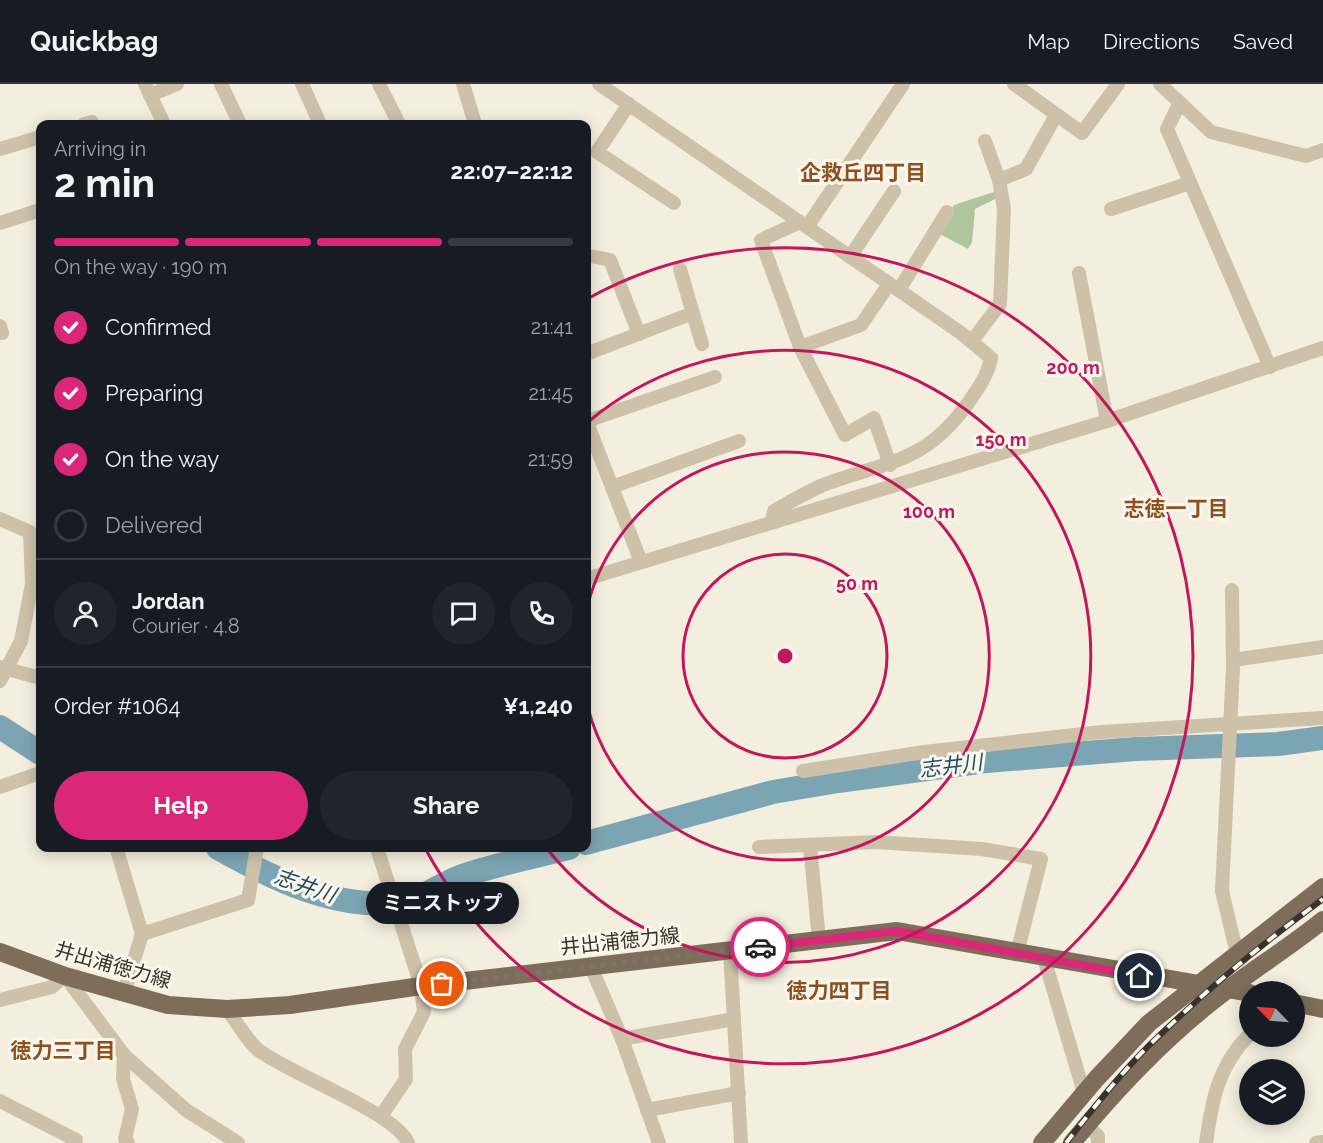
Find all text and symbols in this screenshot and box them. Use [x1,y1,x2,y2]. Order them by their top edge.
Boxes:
text: Quickbag [30,25,159,58]
text: Map [1027,29,1070,54]
text: Directions [1103,29,1200,54]
text: Saved [1233,29,1293,54]
text: Arriving in [54,137,146,161]
text: 22:07–22:12 [451,158,573,184]
text: 2 min [54,160,155,206]
district label: 企救丘四丁目 [800,160,926,185]
text: On the way · 190 m [54,255,227,279]
icon: check [54,311,87,344]
text: Confirmed [105,314,212,340]
text: 21:41 [531,315,573,339]
text: 200 m [1046,357,1100,378]
icon: check [54,377,87,410]
text: Preparing [105,380,203,406]
text: 21:45 [528,381,573,405]
text: 150 m [976,429,1027,450]
icon: check [54,443,87,476]
text: On the way [105,446,219,472]
text: 21:59 [528,447,573,471]
district label: 志徳一丁目 [1124,496,1229,521]
text: 100 m [903,501,955,522]
text: Delivered [105,512,203,538]
text: 50 m [836,573,878,594]
button: person [54,582,117,645]
button: chat [432,582,495,645]
button: phone [510,582,573,645]
text: Jordan [132,588,204,614]
text: Courier · 4.8 [132,614,240,638]
centre of rings [775,646,795,666]
text: Order #1064 [54,693,180,719]
text: ¥1,240 [503,693,573,719]
water label: 志井川 [918,749,986,782]
button: Help [54,771,308,840]
button: Share [320,771,573,840]
water label: 志井川 [271,863,341,908]
callout: ミニストップ [366,882,518,924]
text: ミニストップ [383,891,503,915]
courier [730,917,790,977]
street label: 井出浦徳力線 [559,923,681,959]
icon: car [744,931,777,964]
street label: 井出浦徳力線 [52,937,174,993]
pin [1114,950,1165,1001]
pin [416,958,467,1009]
icon: home [1123,959,1156,992]
icon: bag [425,967,458,1000]
district label: 徳力四丁目 [787,978,892,1003]
north arrow [1239,981,1305,1047]
map controls [1239,981,1305,1125]
district label: 徳力三丁目 [11,1038,116,1063]
button: layers [1239,1059,1305,1125]

